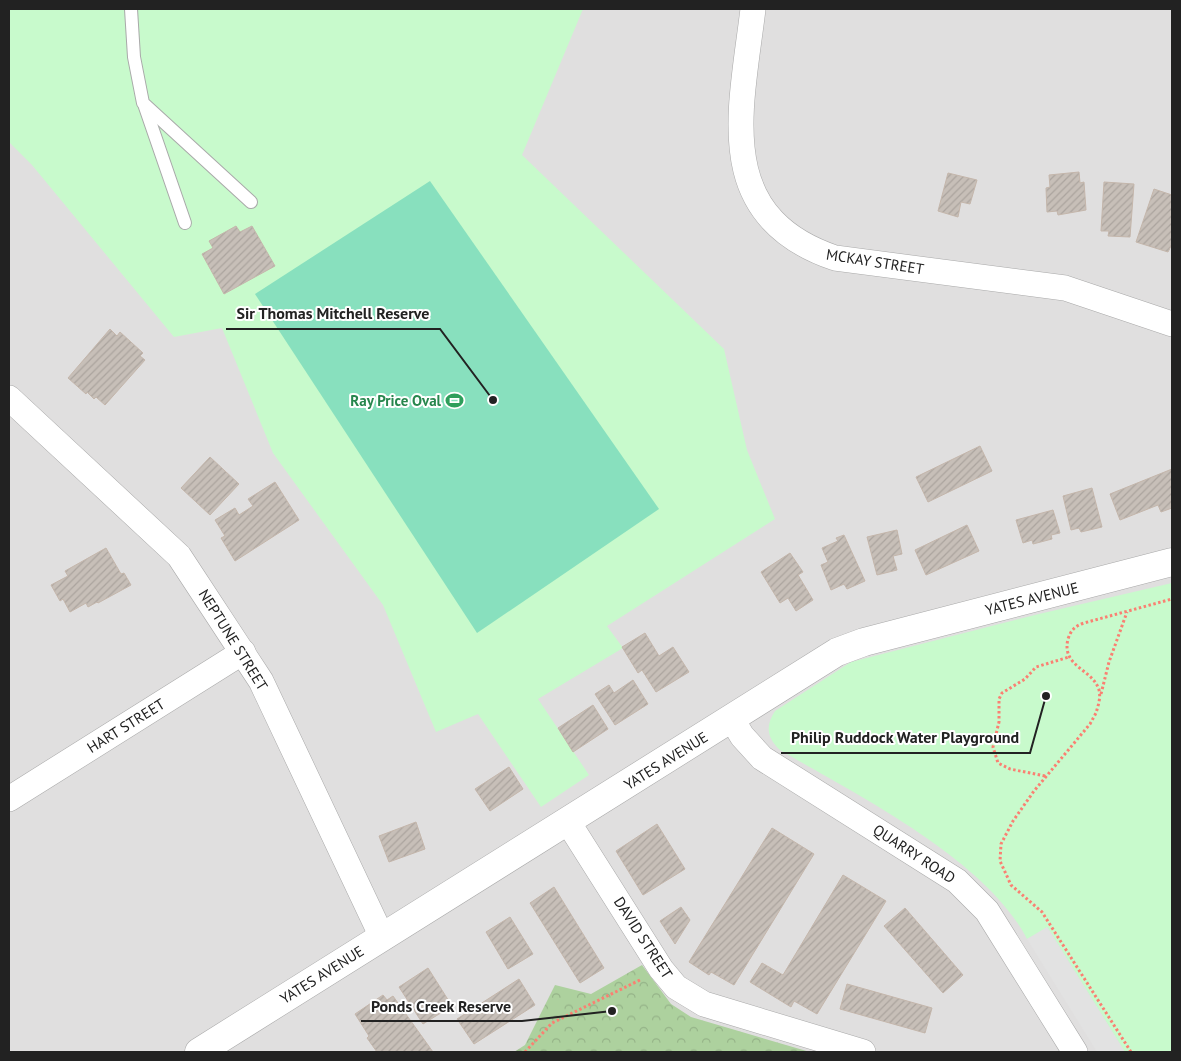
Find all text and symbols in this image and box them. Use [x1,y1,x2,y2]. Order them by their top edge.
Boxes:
street label: MCKAY STREET [825,244,926,279]
callout: Sir Thomas Mitchell Reserve [226,298,440,329]
text: Sir Thomas Mitchell Reserve [237,303,429,323]
place label: Ray Price Oval [350,391,442,410]
sports icon: Ray Price Oval [445,391,465,411]
street label: YATES AVENUE [983,578,1081,619]
street label: NEPTUNE STREET [195,585,273,695]
street label: HART STREET [83,694,169,757]
callout: Philip Ruddock Water Playground [781,722,1030,753]
street label: YATES AVENUE [620,727,711,794]
text: Philip Ruddock Water Playground [791,727,1019,747]
street label: QUARRY ROAD [869,820,959,887]
street label: DAVID STREET [610,893,677,983]
street label: YATES AVENUE [276,941,367,1008]
callout: Ponds Creek Reserve [361,990,522,1021]
text: Ponds Creek Reserve [371,996,511,1016]

